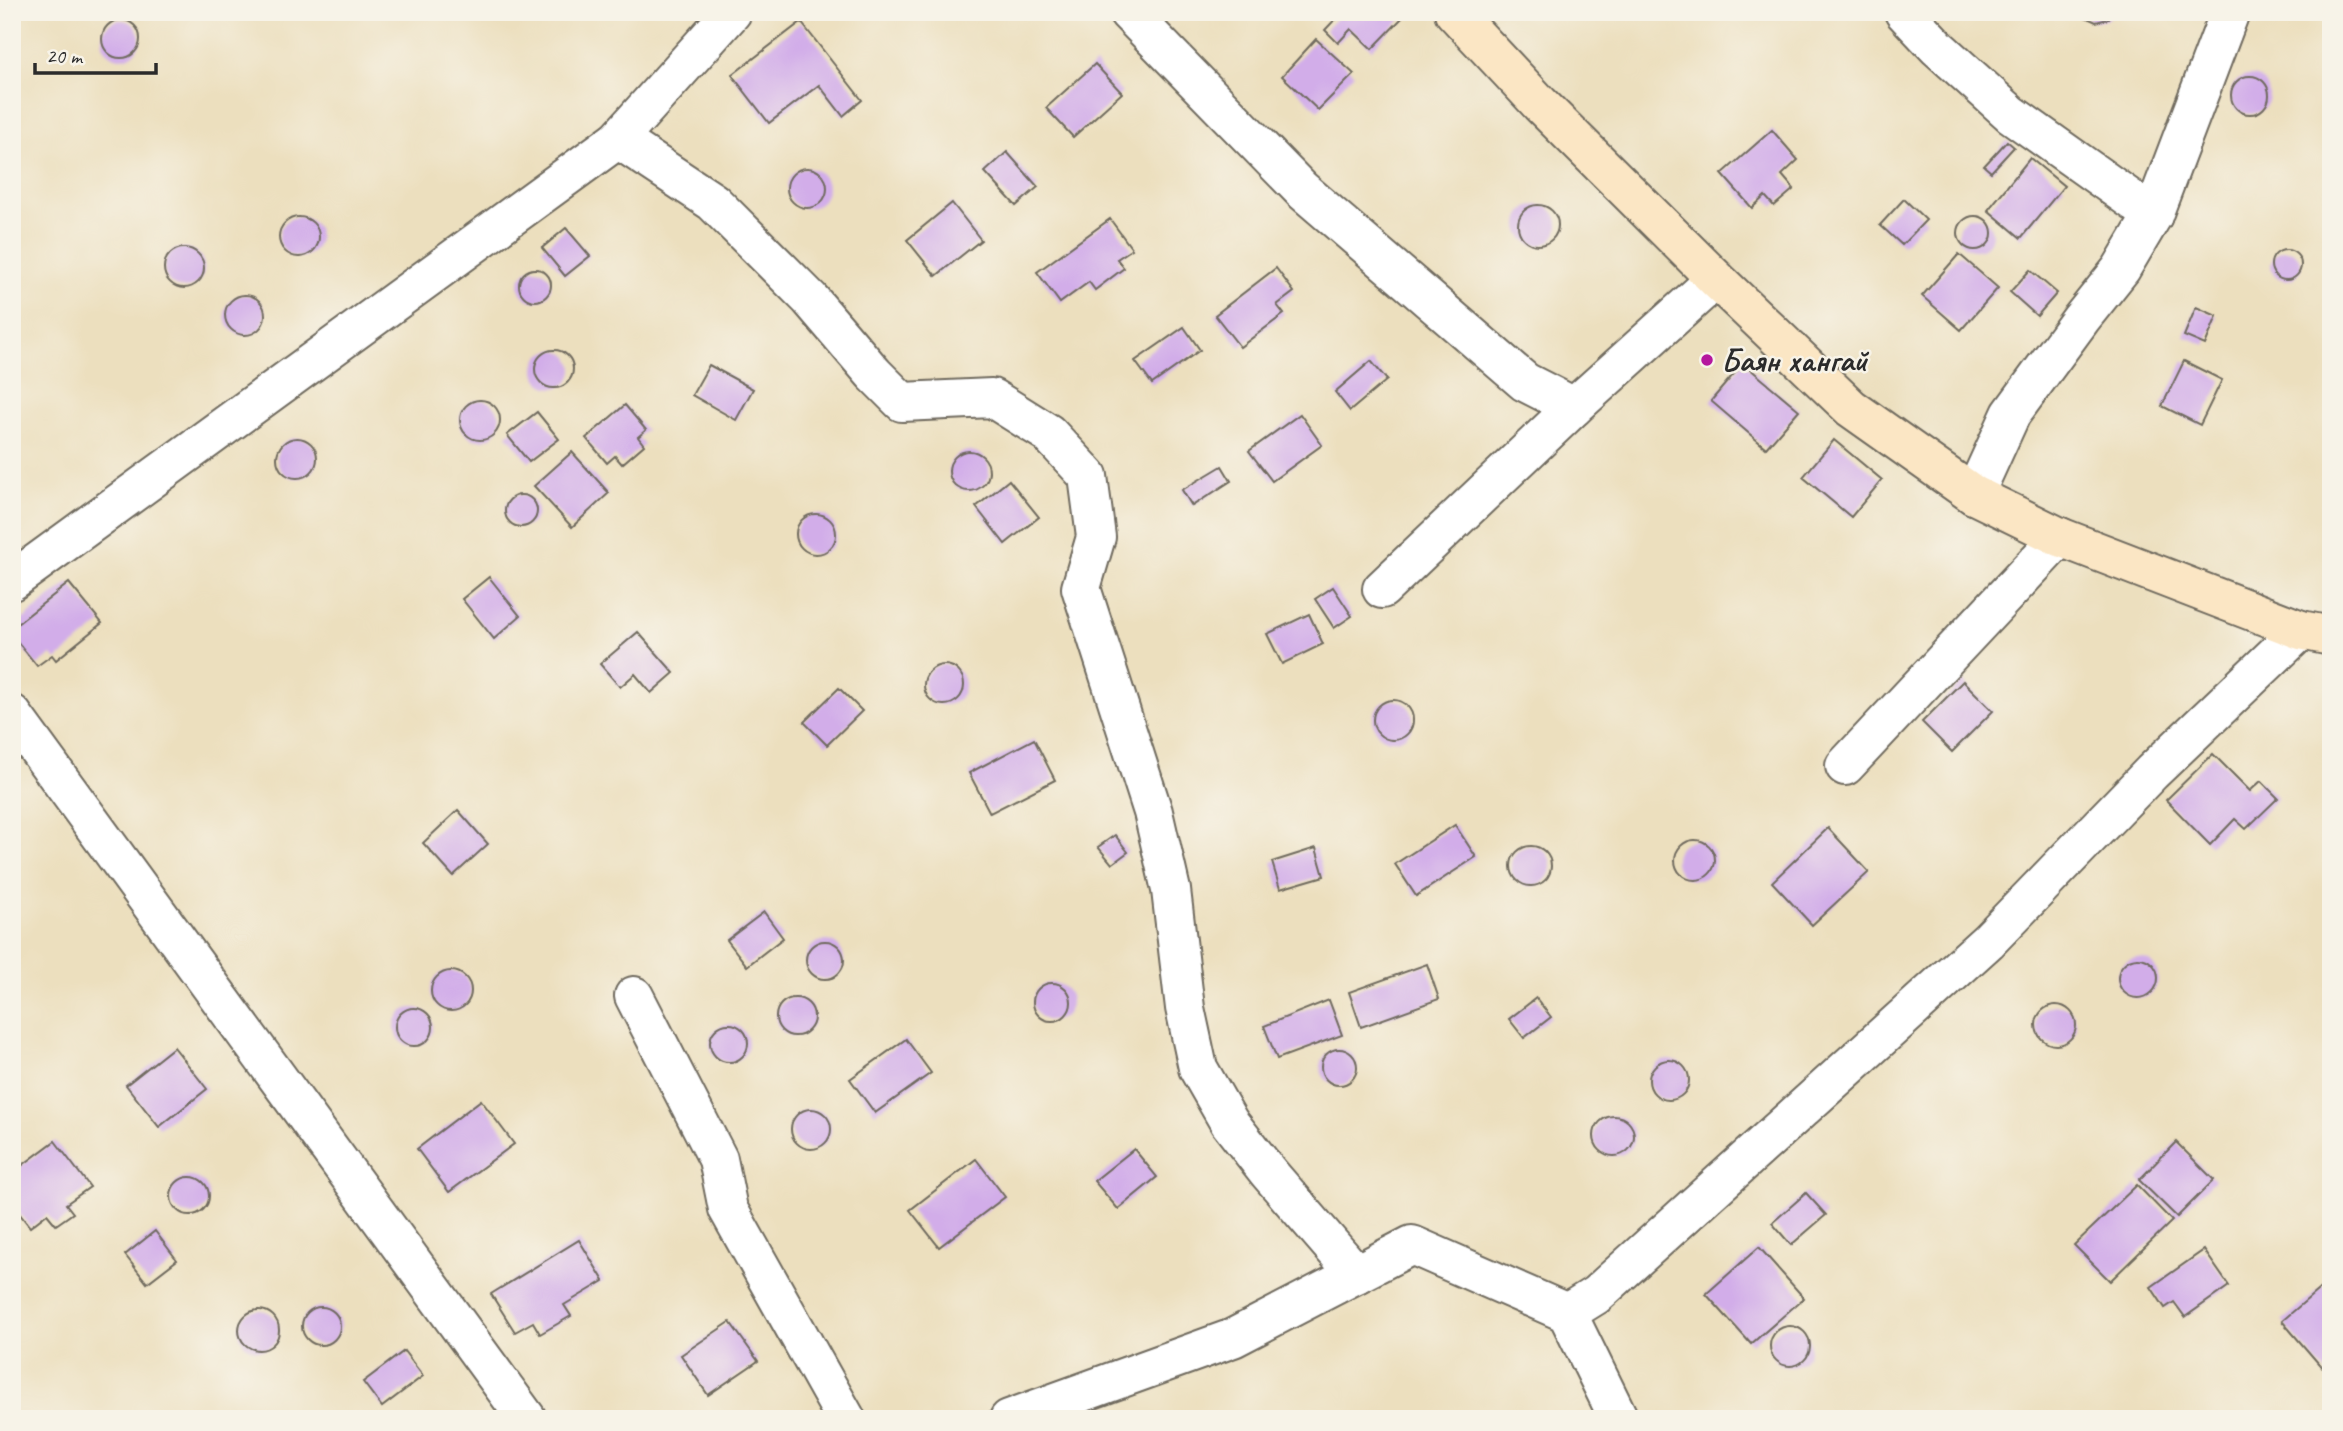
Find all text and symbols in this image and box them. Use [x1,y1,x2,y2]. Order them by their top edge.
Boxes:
scale bar [35,32,156,76]
text: 20 m [46,43,84,69]
place label: Баян хангай [1721,339,1869,381]
marker: Баян хангай [1699,352,1715,368]

